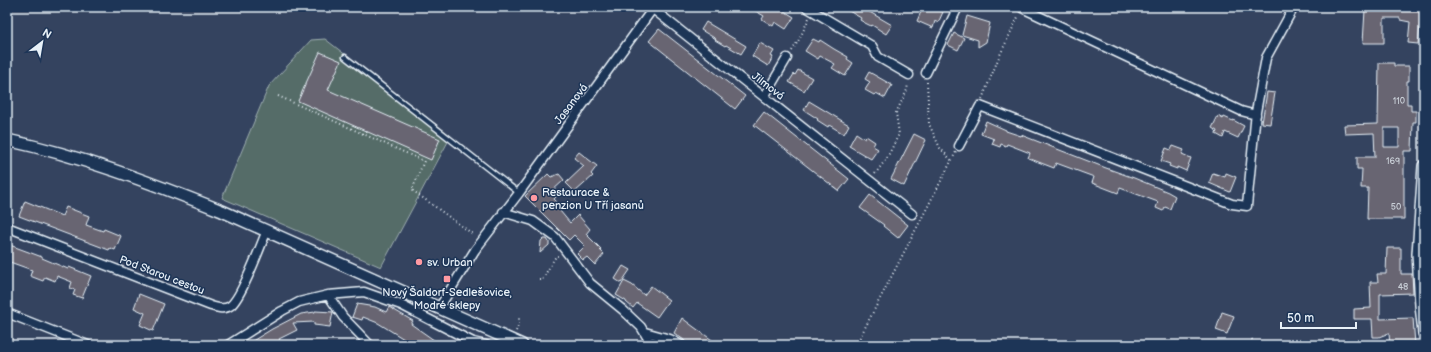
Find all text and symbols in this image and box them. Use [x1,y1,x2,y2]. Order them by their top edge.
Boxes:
north arrow [22,22,62,62]
text: N [40,26,54,42]
street label: Jilmová [749,69,787,103]
street label: Jasanová [552,81,590,127]
house number: 110 [1393,96,1405,107]
house number: 169 [1386,156,1400,167]
place label: Restaurace & penzion U Tří jasanů [542,186,644,212]
marker: Restaurace & penzion U Tří jasanů [529,193,539,203]
house number: 50 [1391,202,1401,213]
street label: Pod Starou cestou [118,253,206,297]
place label: sv. Urban [427,256,473,269]
marker: sv. Urban [414,257,424,267]
marker: Nový Šaldorf-Sedlešovice, Modré sklepy [442,274,452,284]
house number: 48 [1398,282,1408,293]
place label: Nový Šaldorf-Sedlešovice, Modré sklepy [382,285,512,312]
scale bar [1281,304,1356,330]
text: 50 m [1287,311,1314,326]

